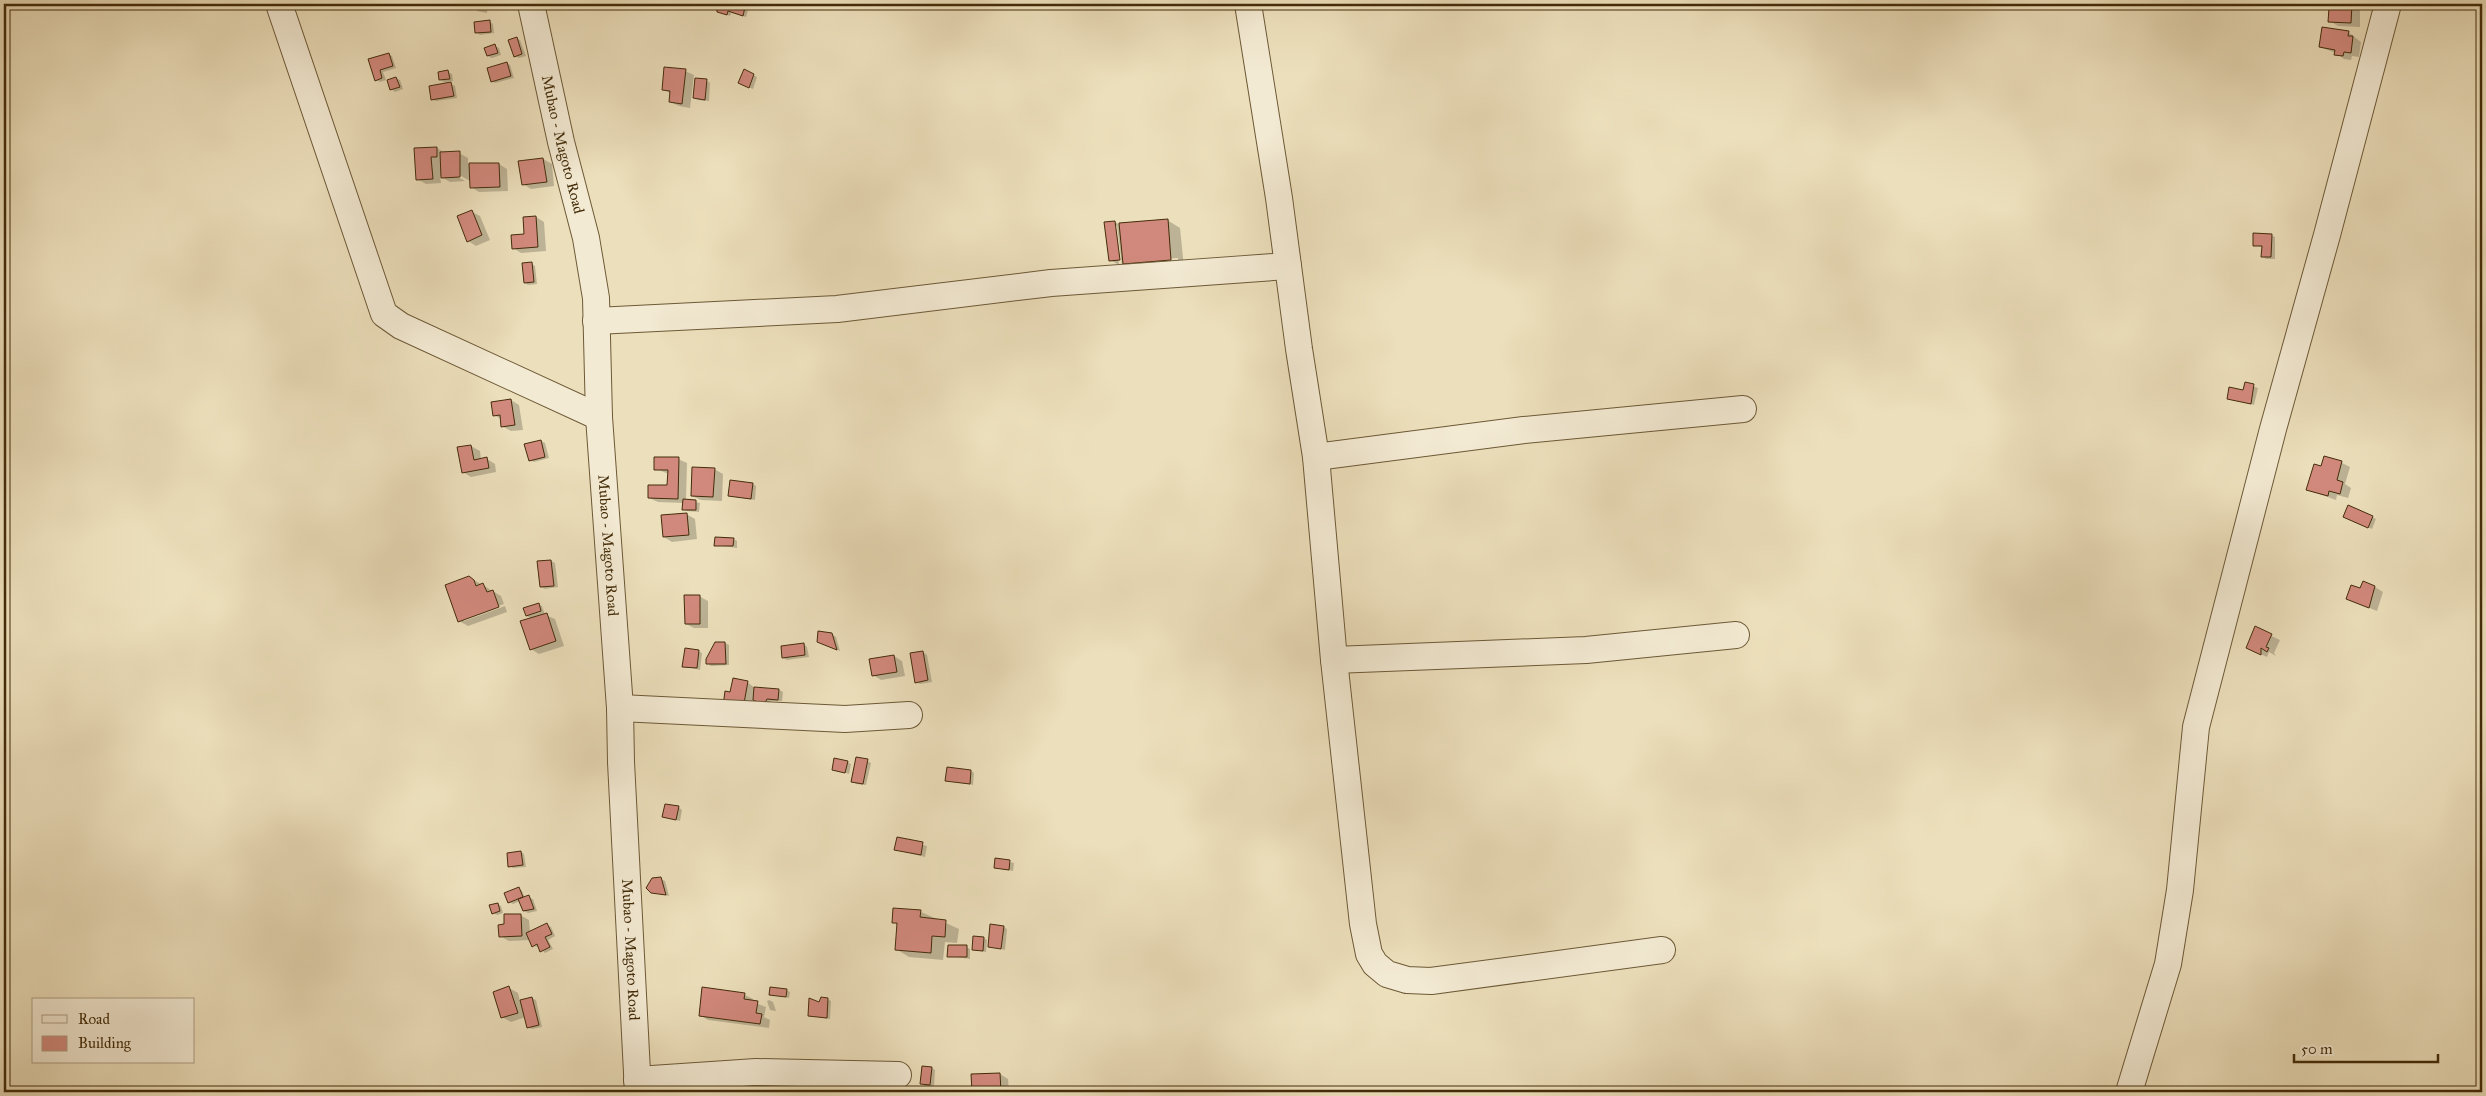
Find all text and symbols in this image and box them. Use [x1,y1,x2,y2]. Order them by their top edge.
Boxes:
street label: Mubao - Magoto Road [538,73,588,216]
street label: Mubao - Magoto Road [594,474,622,617]
street label: Mubao - Magoto Road [618,878,643,1022]
legend [32,998,195,1064]
text: Road [78,1010,110,1028]
scale bar [2294,1031,2437,1063]
text: Building [78,1034,132,1052]
text: 50 m [2301,1040,2333,1058]

